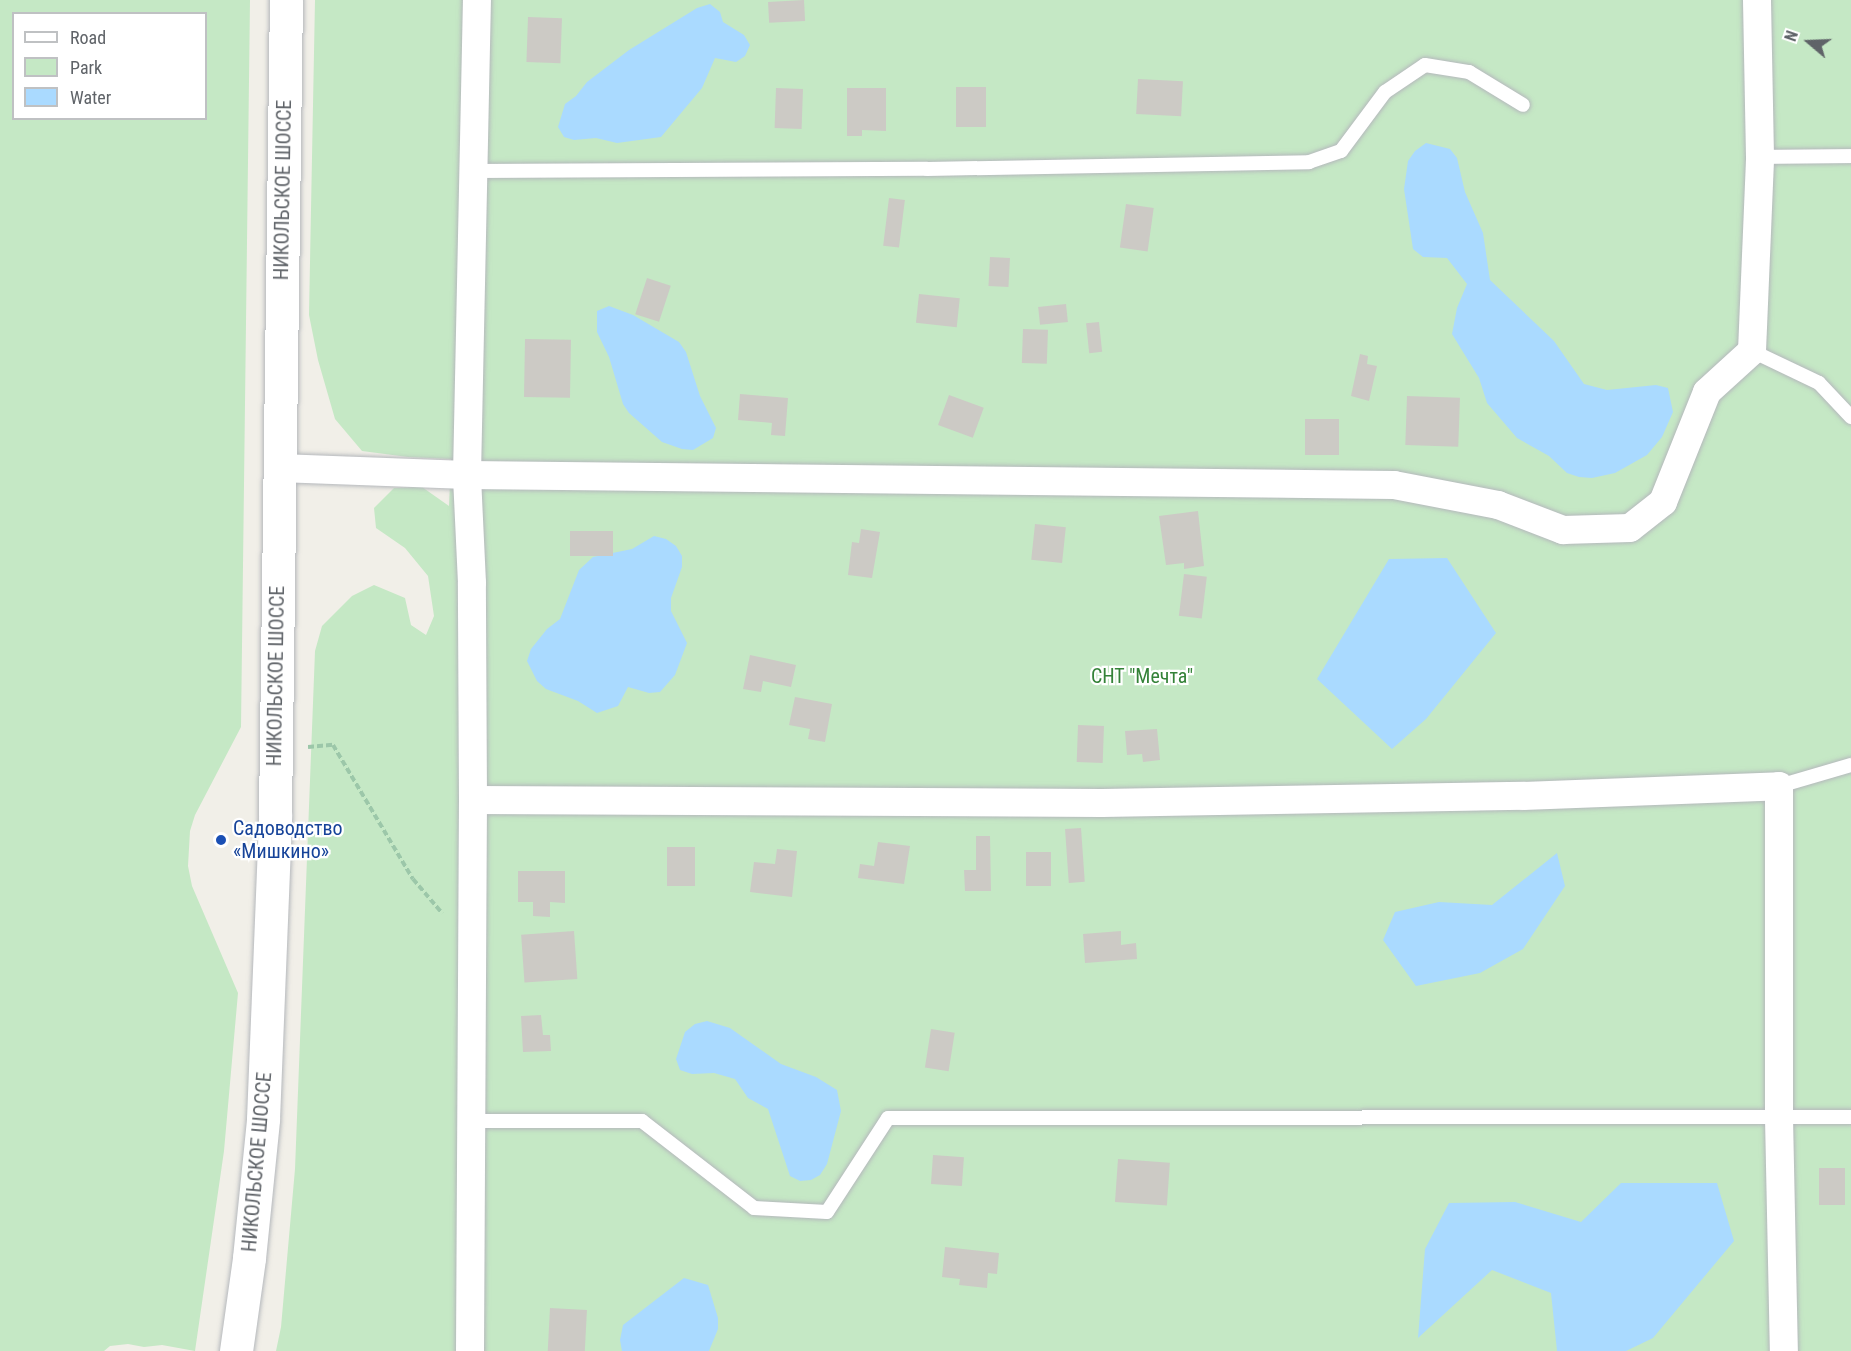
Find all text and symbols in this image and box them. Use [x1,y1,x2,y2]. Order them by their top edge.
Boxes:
legend [12,12,207,120]
north arrow [1779,12,1839,72]
text: Road [70,27,106,48]
text: N [1781,28,1802,44]
text: Park [70,57,102,78]
text: Water [70,87,111,108]
street label: НИКОЛЬСКОЕ ШОССЕ [269,100,297,280]
street label: НИКОЛЬСКОЕ ШОССЕ [262,586,290,766]
park label: СНТ "Мечта" [1091,664,1193,688]
place label: Садоводство «Мишкино» [233,816,343,863]
marker: Садоводство «Мишкино» [214,833,228,847]
street label: НИКОЛЬСКОЕ ШОССЕ [237,1071,277,1253]

